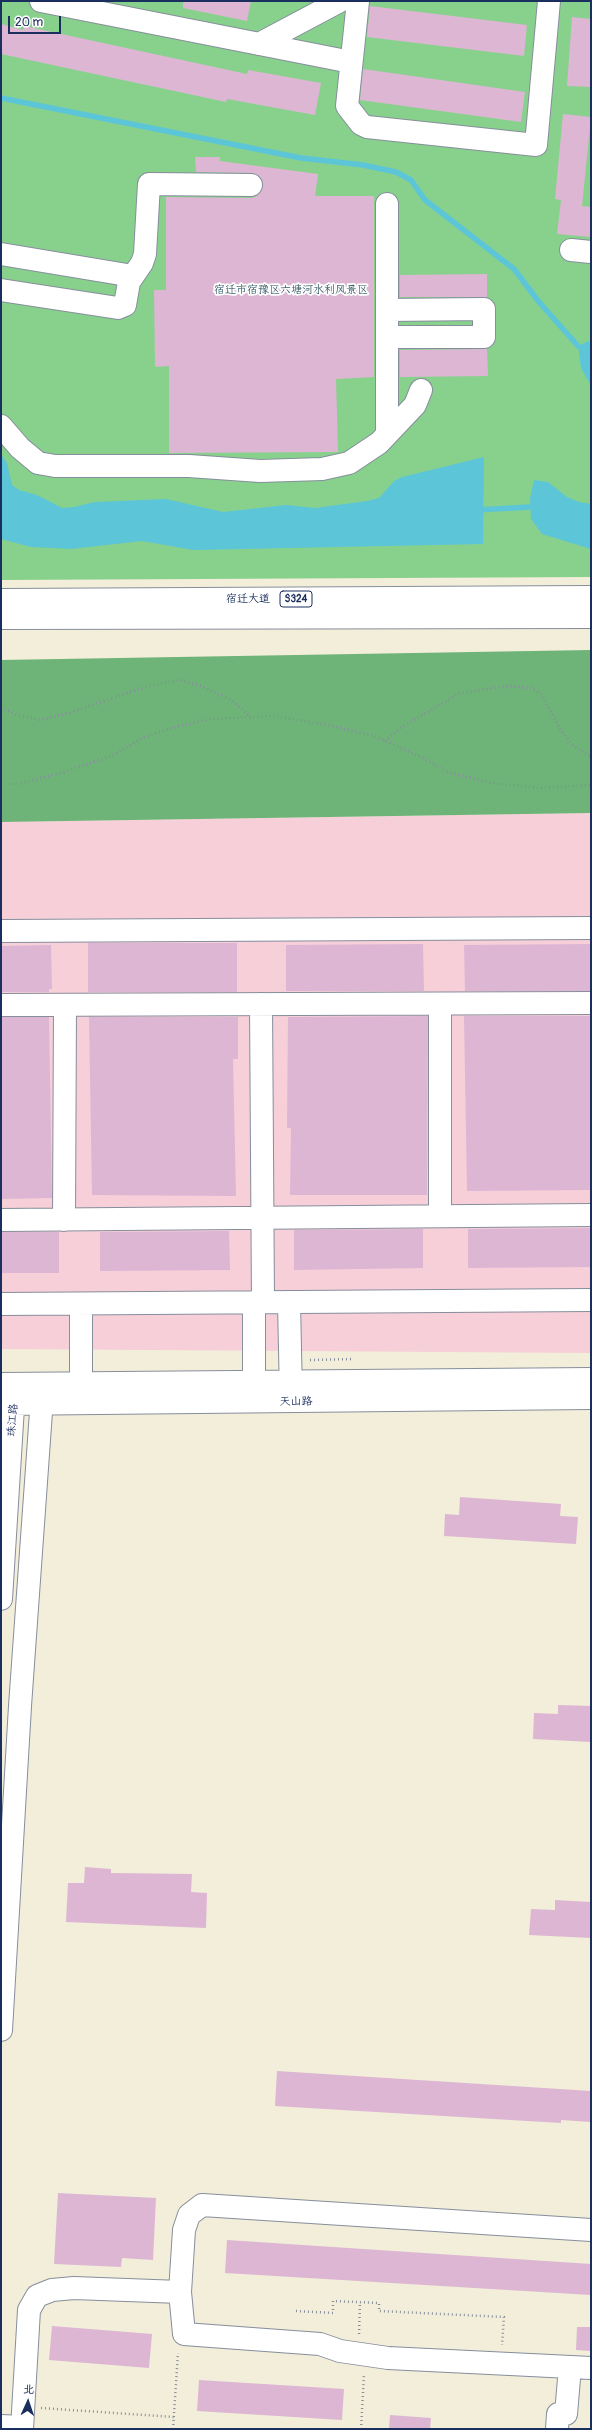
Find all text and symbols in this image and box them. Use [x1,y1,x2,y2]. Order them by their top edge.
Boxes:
scale bar [10,8,63,34]
text: 20 m [15,15,43,30]
park label: 宿迁市宿豫区六塘河水利风景区 [214,283,368,297]
road number: S324 [280,591,312,607]
street label: 宿迁大道 [226,592,270,606]
street label: 天山路 [279,1395,313,1409]
street label: 珠江路 [5,1403,21,1437]
north arrow [8,2382,48,2422]
text: 北 [23,2383,34,2396]

